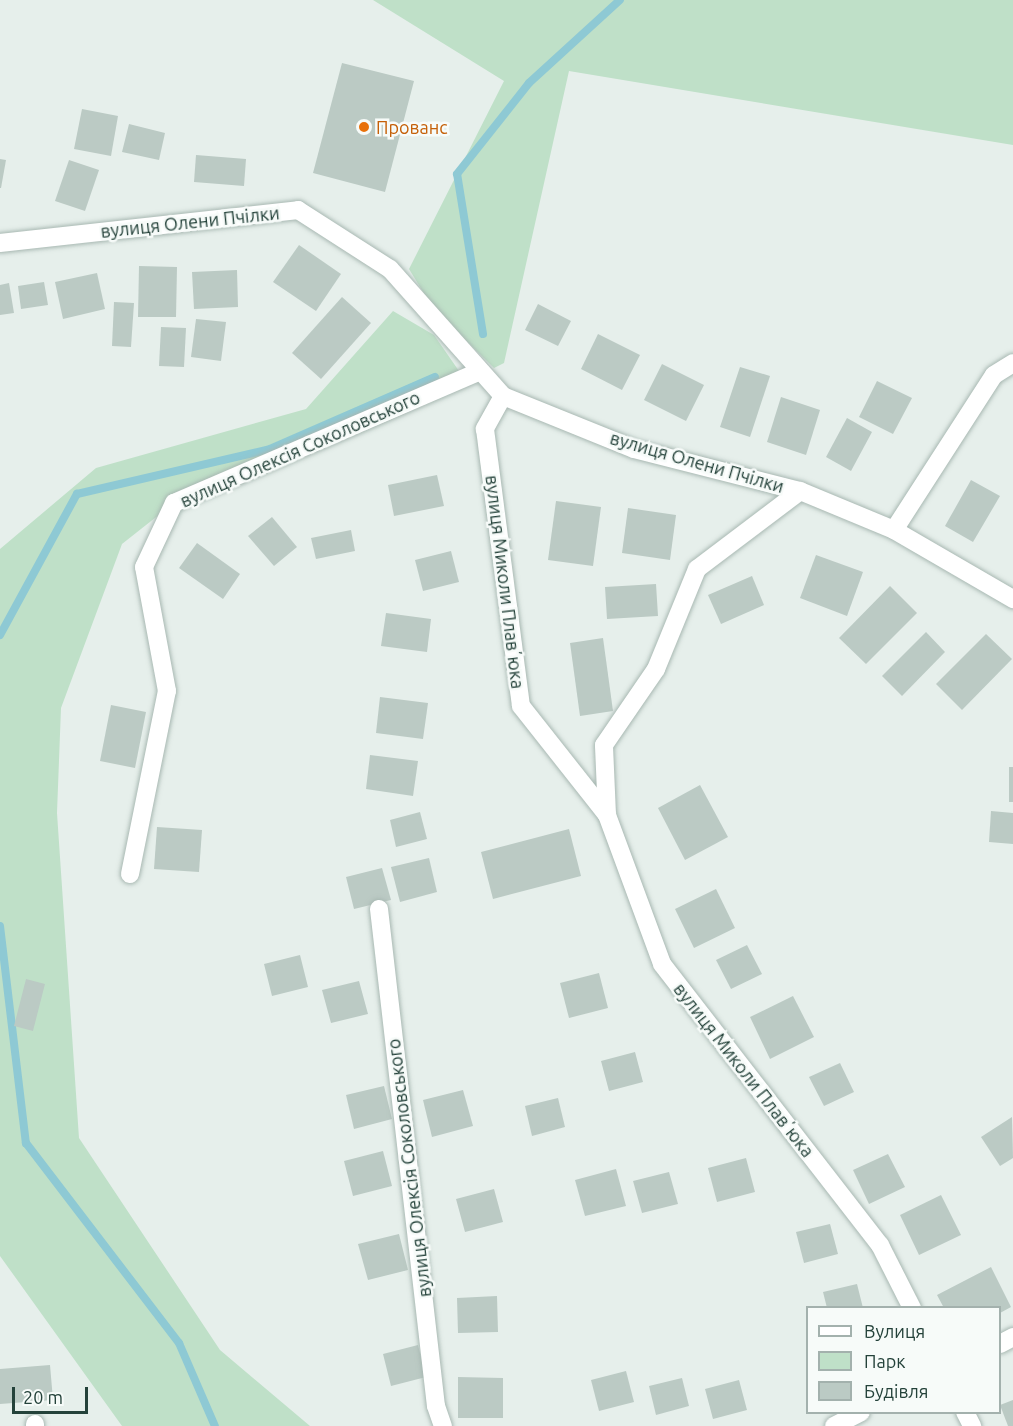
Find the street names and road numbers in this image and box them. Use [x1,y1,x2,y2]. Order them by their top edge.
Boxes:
street label: вулиця Олени Пчілки [99,202,281,242]
street label: вулиця Олексія Соколовського [177,386,423,512]
street label: вулиця Олени Пчілки [608,427,786,497]
street label: вулиця Миколи Плавʼюка [481,474,529,690]
street label: вулиця Миколи Плавʼюка [669,978,819,1162]
street label: вулиця Олексія Соколовського [382,1037,436,1299]

